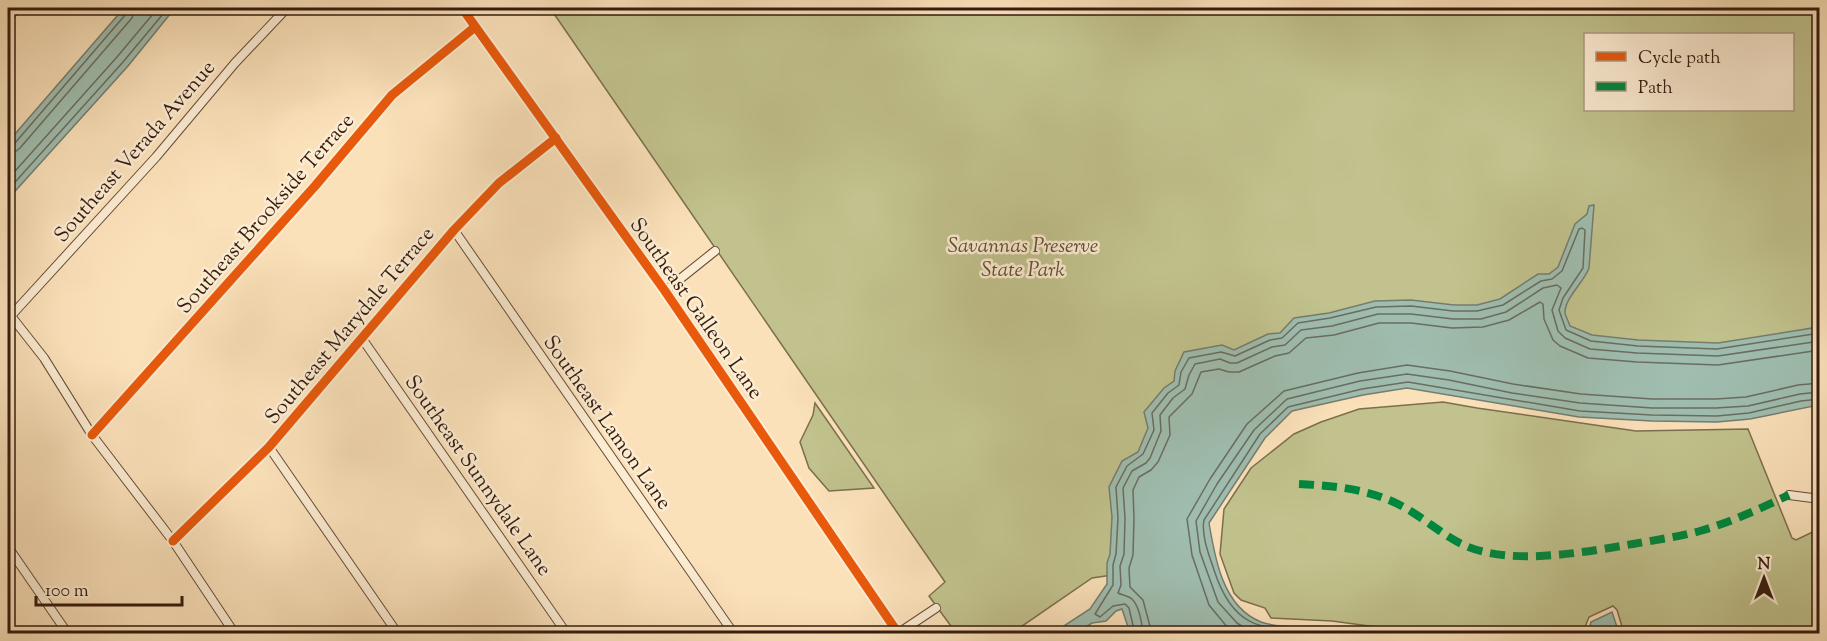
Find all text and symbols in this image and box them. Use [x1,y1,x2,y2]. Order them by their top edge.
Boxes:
legend [1584,33,1794,111]
text: Cycle path [1638,46,1721,72]
street label: Southeast Verada Avenue [48,55,223,250]
text: Path [1638,76,1673,102]
street label: Southeast Brookside Terrace [171,107,362,321]
street label: Southeast Galleon Lane [621,212,769,406]
street label: Southeast Marydale Terrace [259,221,442,432]
park label: Savannas Preserve State Park [948,232,1098,286]
street label: Southeast Lamon Lane [535,330,678,517]
street label: Southeast Sunnydale Lane [396,369,558,583]
north arrow [1734,548,1794,608]
text: N [1758,554,1771,577]
scale bar [36,569,182,607]
text: 100 m [45,579,89,605]

